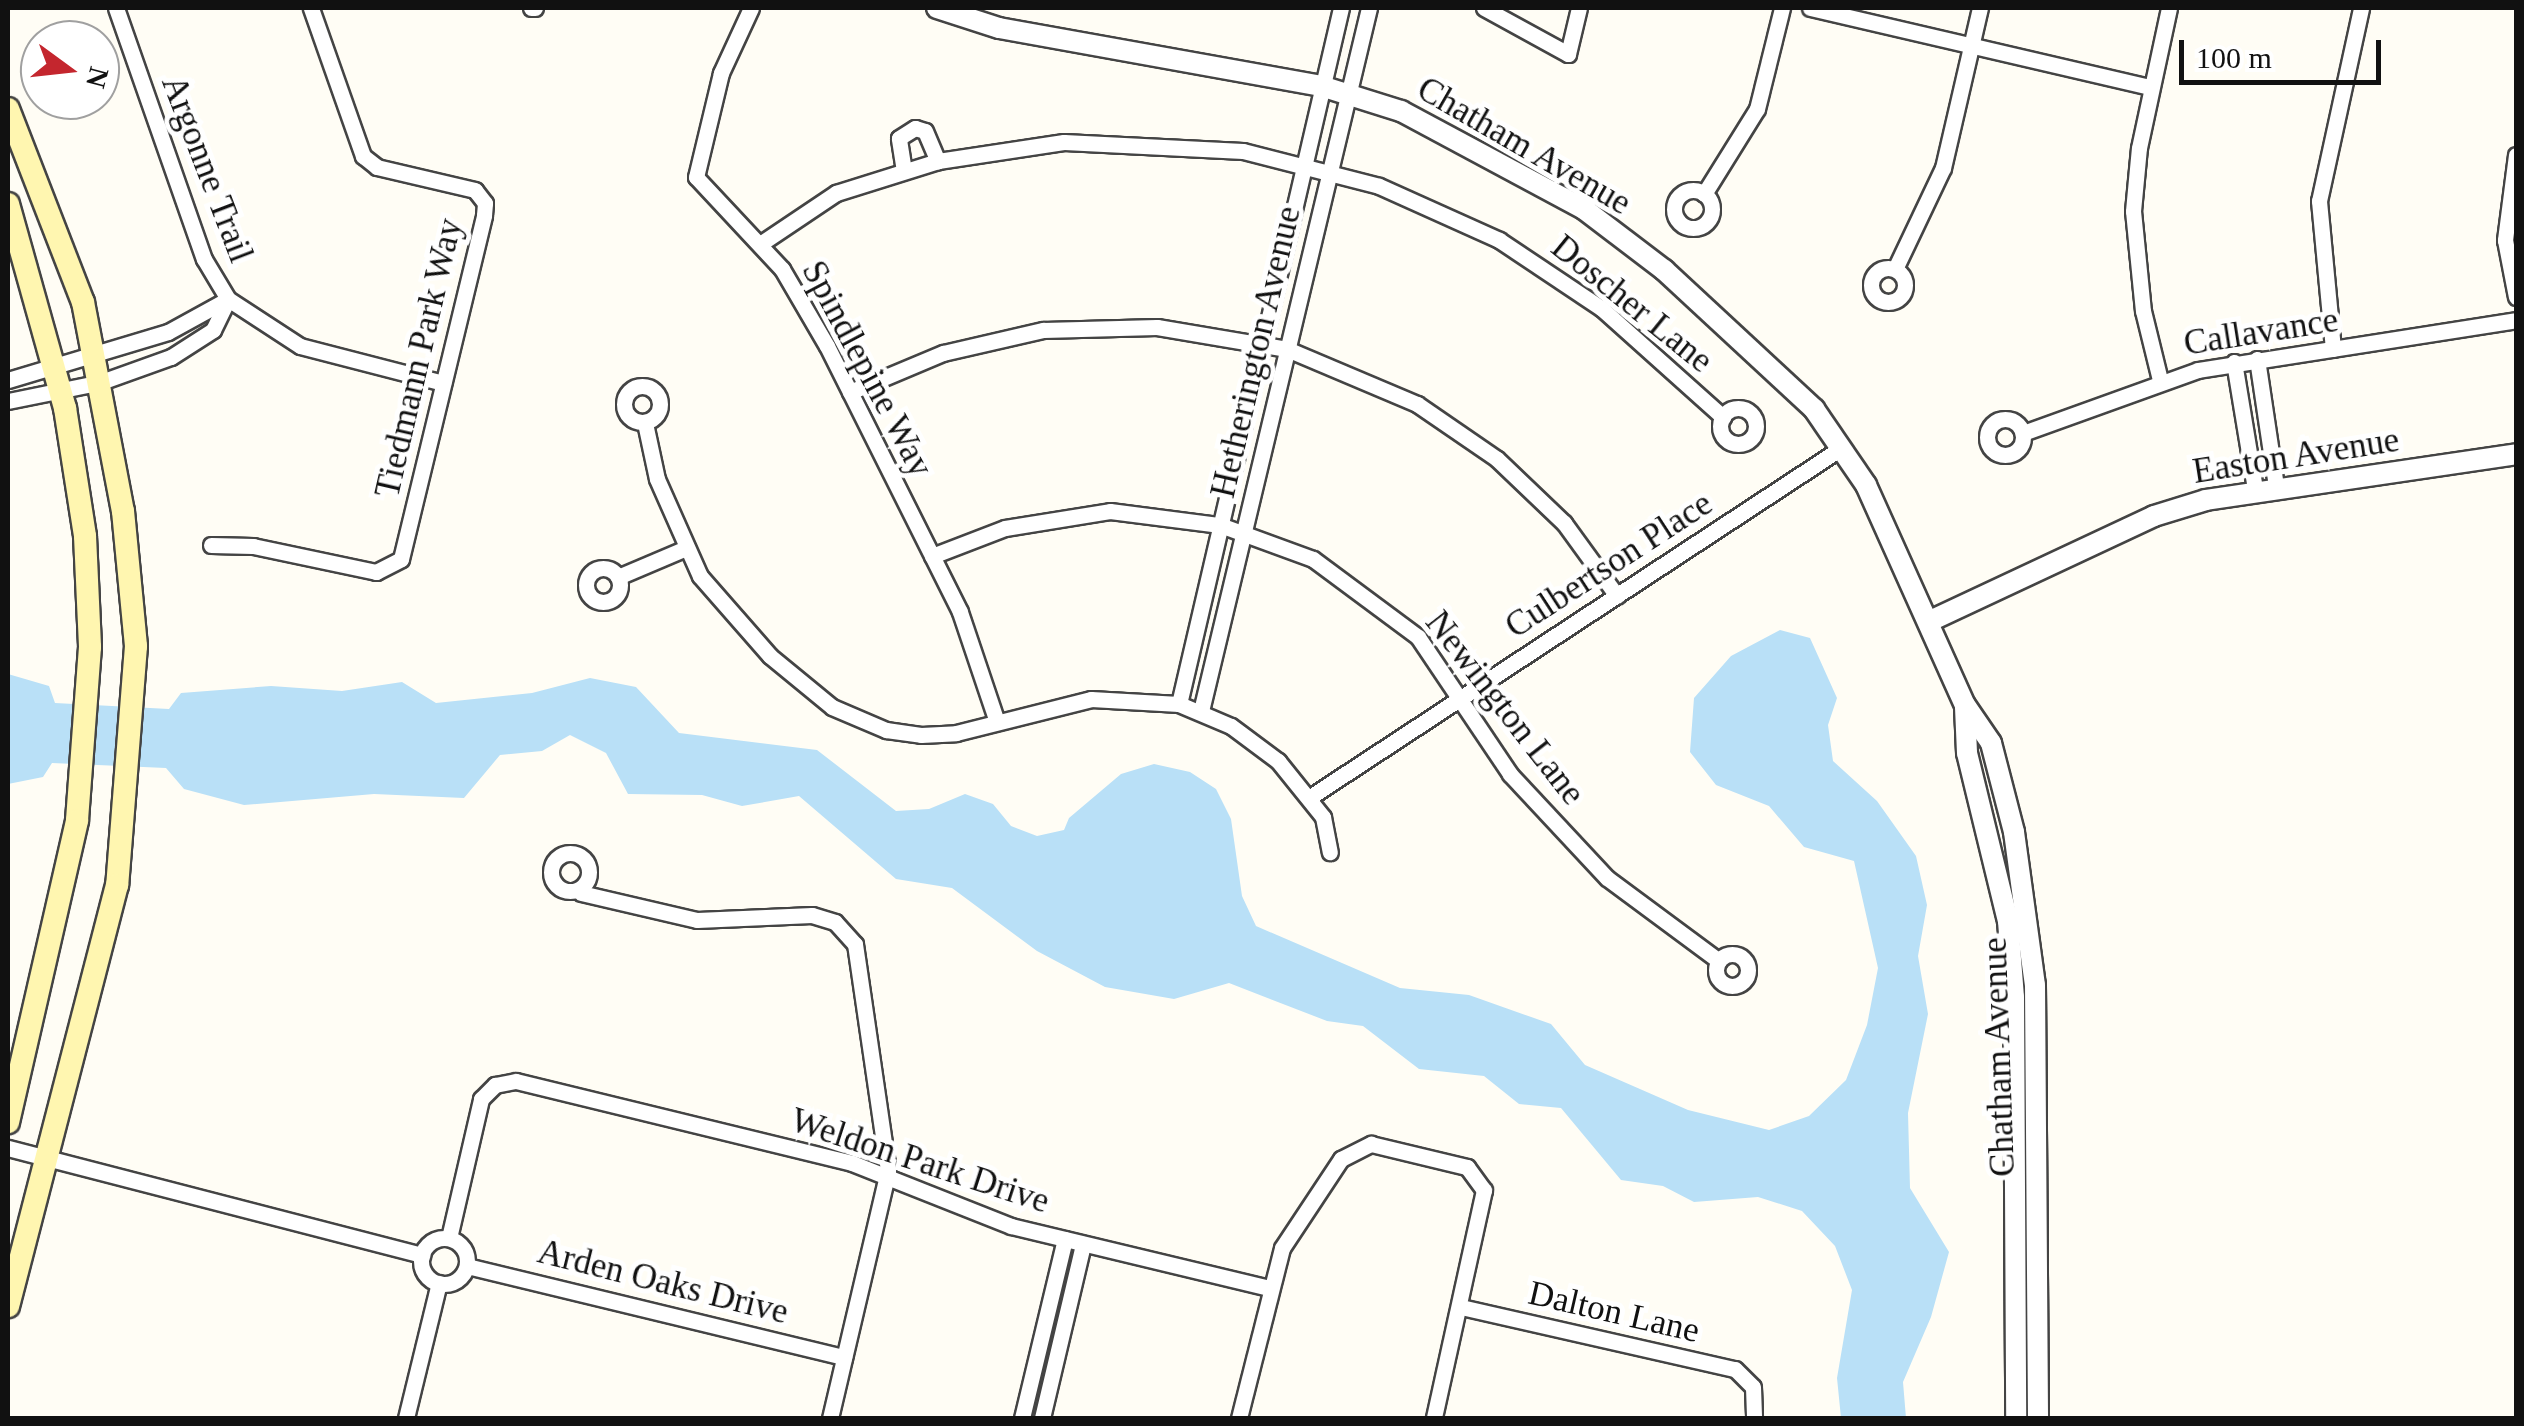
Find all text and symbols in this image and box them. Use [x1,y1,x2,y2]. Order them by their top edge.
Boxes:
north arrow [20,20,120,120]
scale bar [2184,20,2386,82]
text: 100 m [2196,41,2272,74]
text: N [80,64,115,91]
street label: Chatham Avenue [1409,67,1639,225]
street label: Argonne Trail [152,69,262,269]
street label: Hetherington Avenue [1202,201,1310,503]
street label: Tiedmann Park Way [366,214,472,502]
street label: Doscher Lane [1543,226,1721,382]
street label: Spindlepine Way [792,254,942,484]
street label: Callavance [2181,299,2341,365]
street label: Easton Avenue [2189,419,2403,493]
street label: Culbertson Place [1498,483,1720,647]
street label: Newington Lane [1416,603,1594,813]
street label: Chatham Avenue [1974,936,2024,1178]
street label: Weldon Park Drive [785,1099,1055,1223]
street label: Arden Oaks Drive [533,1231,793,1333]
street label: Dalton Lane [1525,1272,1703,1352]

